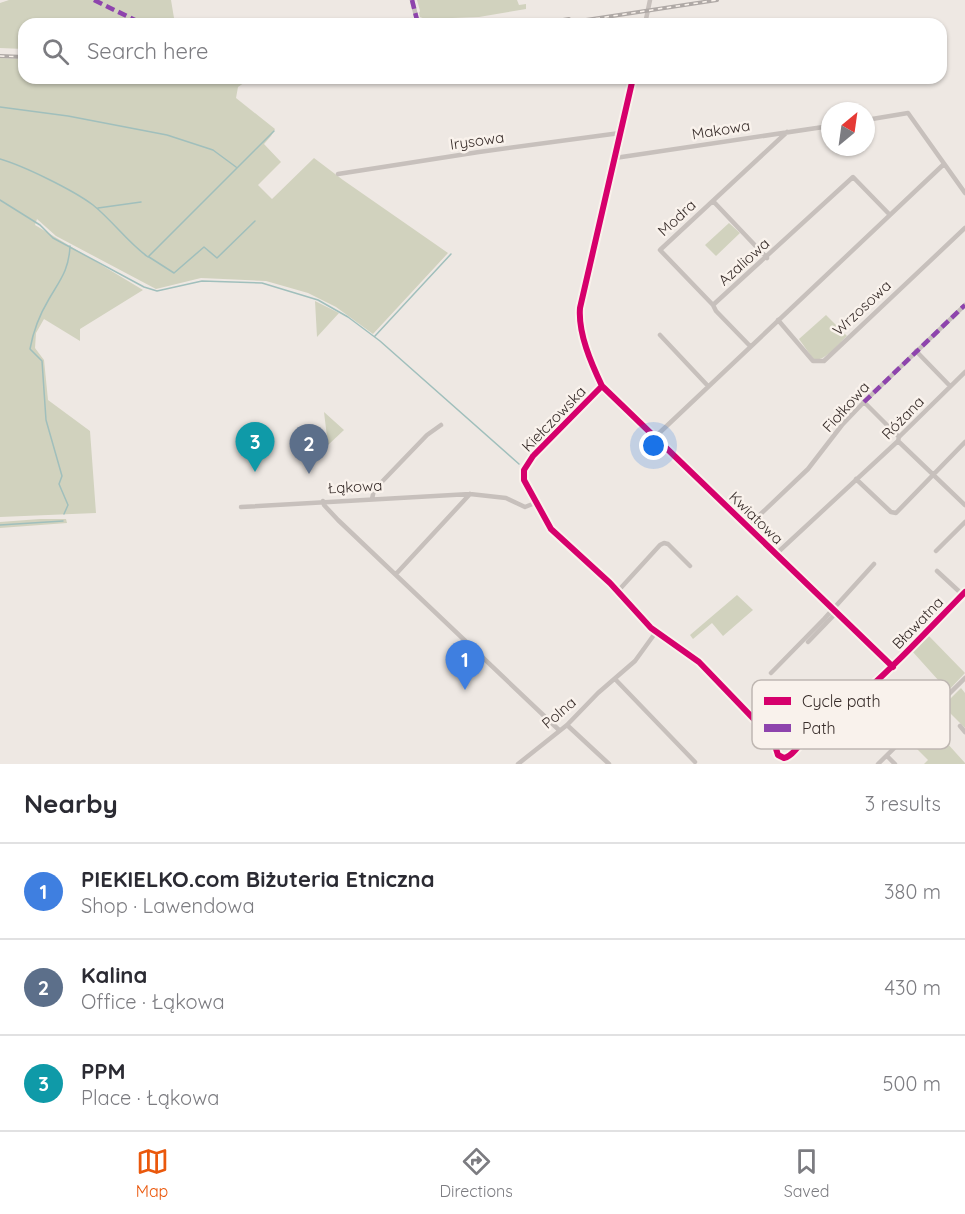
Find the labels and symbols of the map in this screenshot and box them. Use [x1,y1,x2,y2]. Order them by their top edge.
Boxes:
north arrow [821,102,875,156]
street label: Makowa [690,116,751,143]
street label: Irysowa [449,127,505,154]
street label: Modra [654,195,700,240]
street label: Azaliowa [714,234,773,289]
street label: Wrzosowa [829,276,895,339]
street label: Fiołkowa [818,377,873,436]
street label: Kiełczowska [517,382,590,456]
street label: Różana [877,392,928,443]
pin: 3 [236,422,274,472]
pin: 2 [290,424,328,474]
your location [639,431,668,460]
street label: Łąkowa [327,476,383,497]
street label: Kwiatowa [725,487,787,548]
street label: Bławatna [888,592,947,653]
pin: 1 [446,640,484,690]
legend [752,680,950,749]
text: Cycle path [802,691,881,711]
street label: Polna [538,693,580,733]
text: Path [802,718,836,738]

